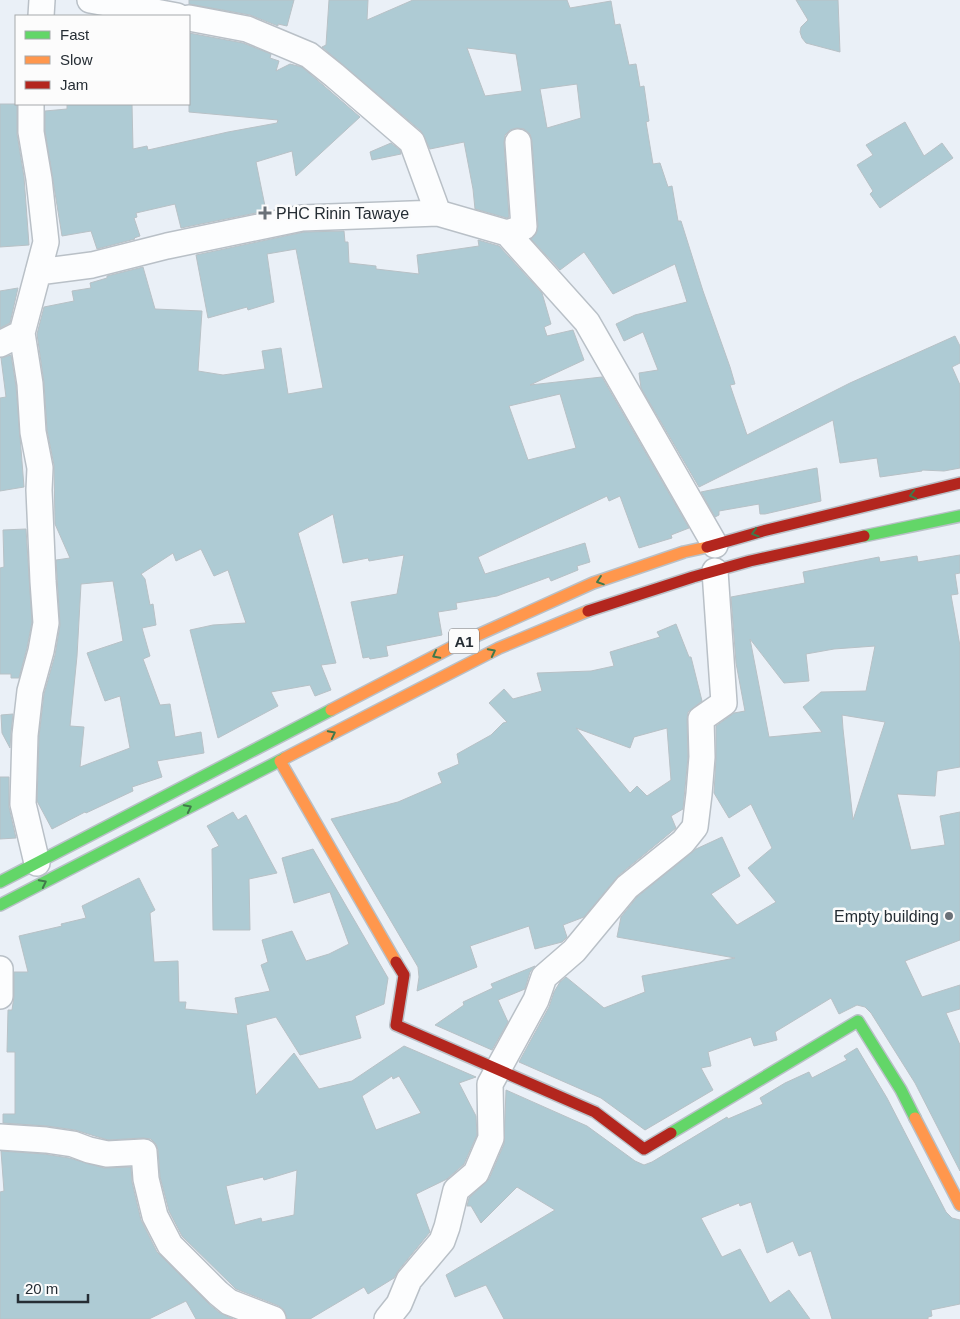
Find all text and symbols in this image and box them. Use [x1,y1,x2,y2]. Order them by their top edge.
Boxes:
legend [15,15,190,105]
text: Fast [60,26,90,43]
text: Slow [60,51,93,68]
text: Jam [60,76,88,93]
place label: PHC Rinin Tawaye [276,205,409,222]
marker: PHC Rinin Tawaye [258,206,272,220]
one-way arrow [908,489,917,500]
one-way arrow [751,528,759,538]
one-way arrow [596,575,604,585]
road number: A1 [449,628,479,654]
one-way arrow [487,648,496,658]
one-way arrow [432,649,441,659]
one-way arrow [327,730,336,740]
one-way arrow [183,804,192,814]
one-way arrow [38,879,47,889]
place label: Empty building [834,908,939,925]
marker: Empty building [943,910,955,922]
scale bar [18,1272,88,1304]
text: 20 m [25,1280,58,1297]

